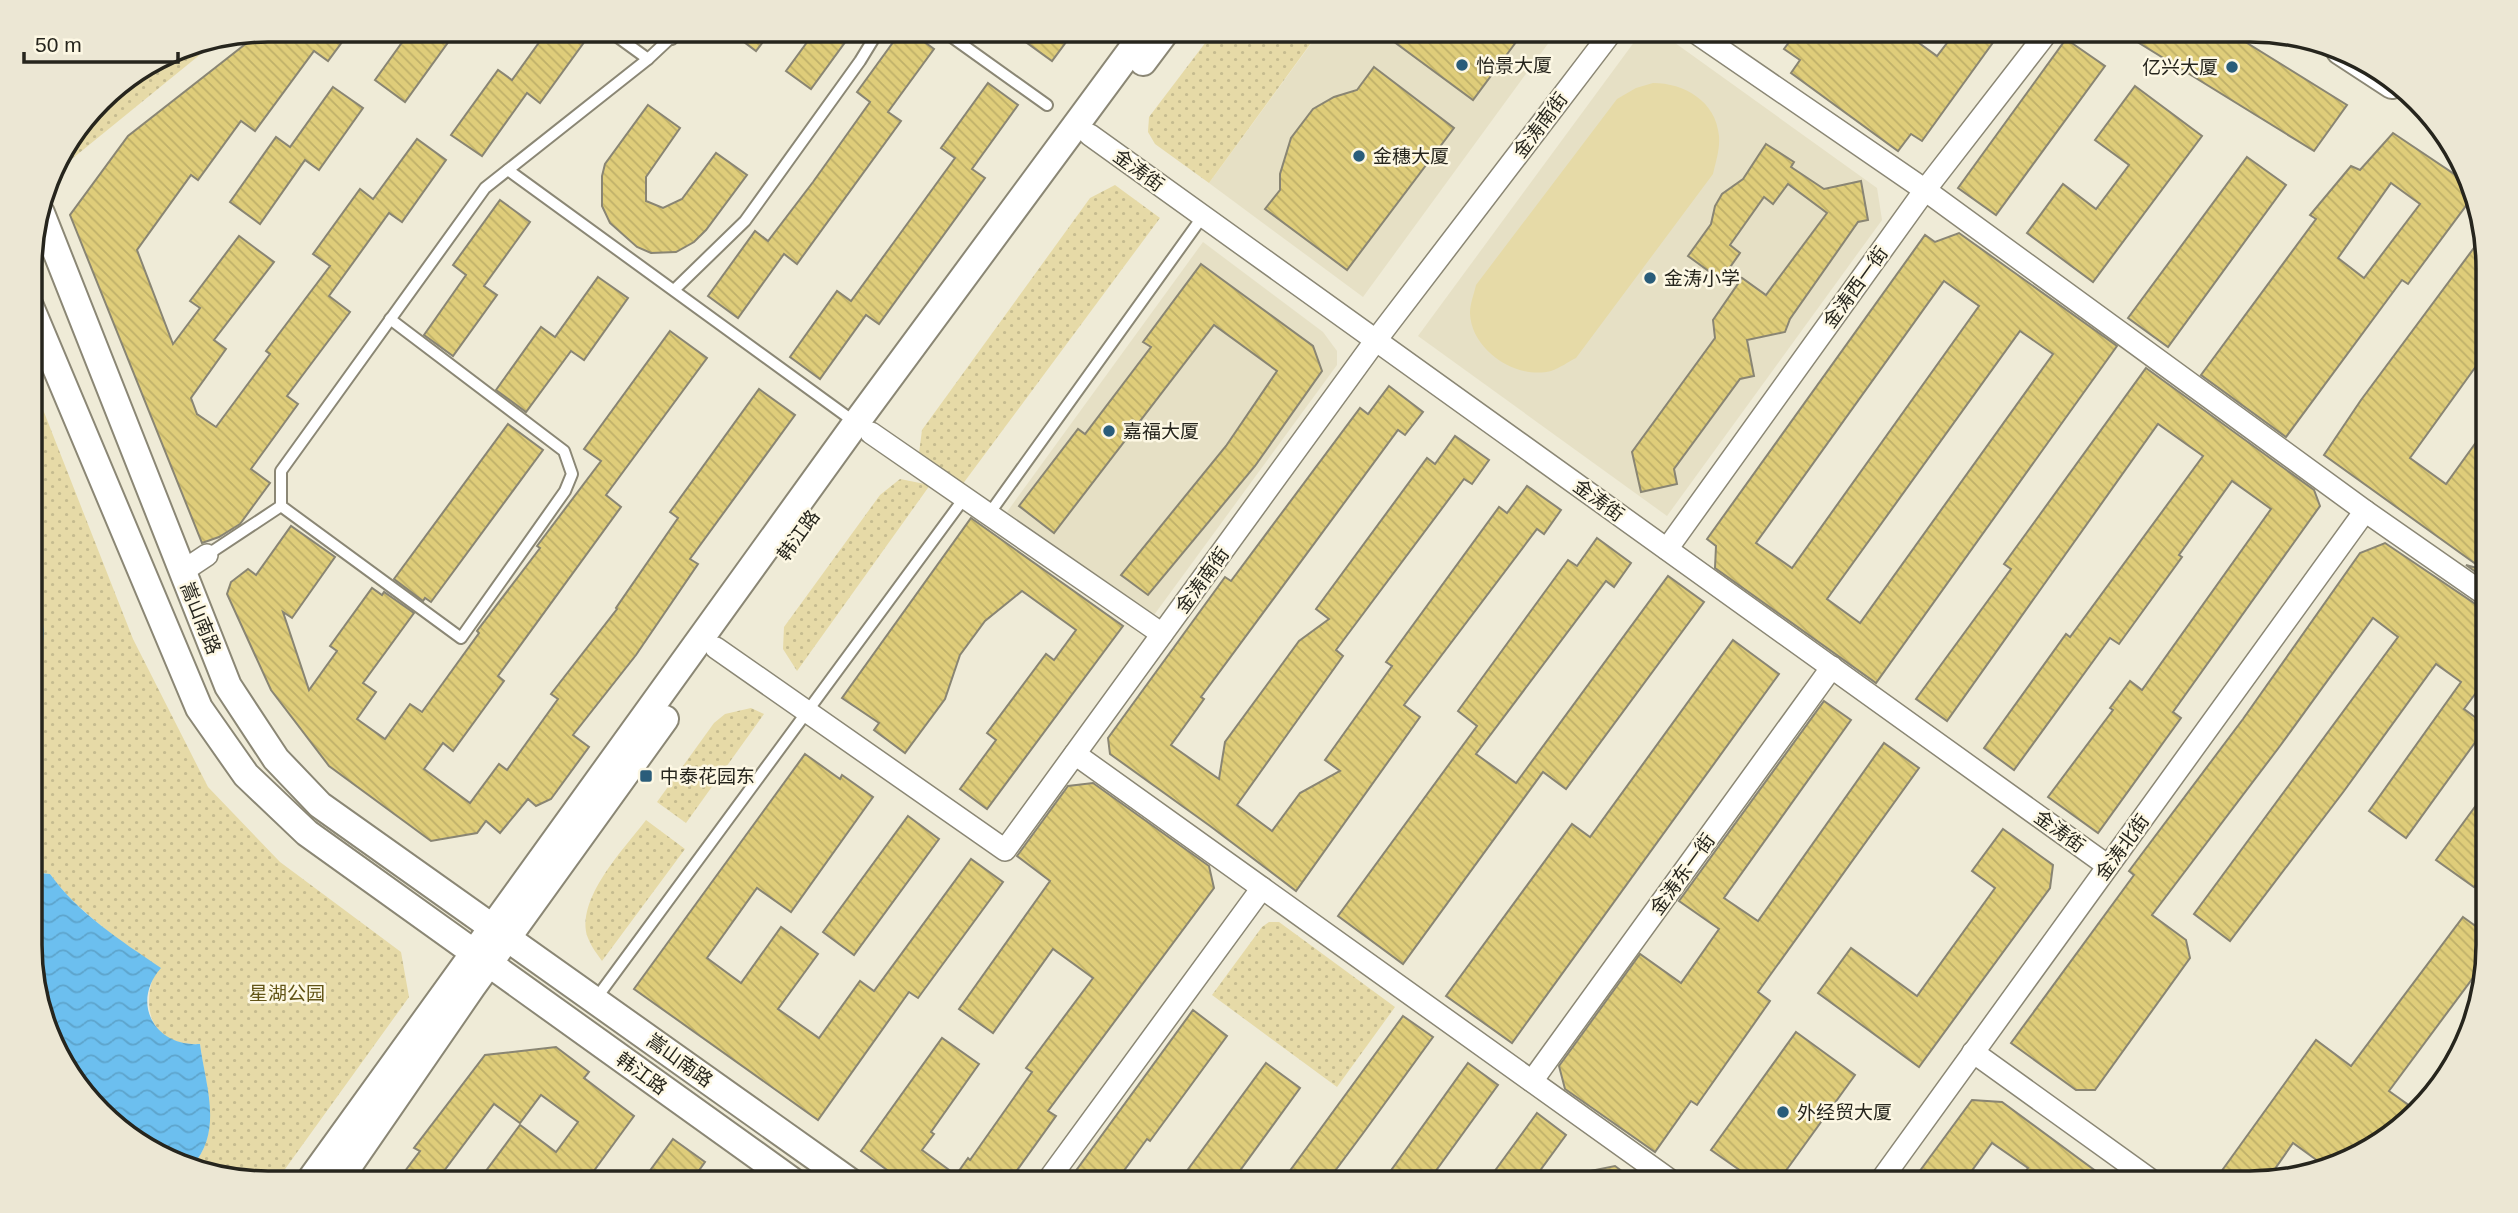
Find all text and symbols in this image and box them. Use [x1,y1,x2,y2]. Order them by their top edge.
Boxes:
scale bar [24,21,178,65]
text: 50 m [35,33,82,56]
place label: 怡景大厦 [1476,55,1552,76]
marker: 怡景大厦 [1454,57,1470,73]
place label: 亿兴大厦 [2142,57,2218,78]
marker: 亿兴大厦 [2224,59,2240,75]
street label: 金涛南街 [1509,89,1572,162]
street label: 金涛街 [1109,145,1168,196]
place label: 金穗大厦 [1373,146,1449,167]
marker: 金穗大厦 [1351,148,1367,164]
street label: 金涛西一街 [1819,243,1892,332]
place label: 金涛小学 [1664,268,1740,289]
marker: 金涛小学 [1642,270,1658,286]
place label: 嘉福大厦 [1123,421,1199,442]
marker: 嘉福大厦 [1101,423,1117,439]
street label: 金涛街 [1569,475,1628,526]
street label: 韩江路 [773,506,824,565]
street label: 金涛南街 [1172,543,1233,617]
street label: 嵩山南路 [177,579,225,657]
place label: 中泰花园东 [660,766,755,787]
marker: 中泰花园东 [638,768,654,784]
street label: 金涛街 [2030,806,2089,857]
street label: 金涛北街 [2092,810,2153,884]
street label: 金涛东一街 [1646,830,1719,919]
park label: 星湖公园 [249,983,325,1004]
street label: 嵩山南路 [643,1030,717,1091]
street label: 韩江路 [612,1048,671,1099]
place label: 外经贸大厦 [1797,1102,1892,1123]
marker: 外经贸大厦 [1775,1104,1791,1120]

